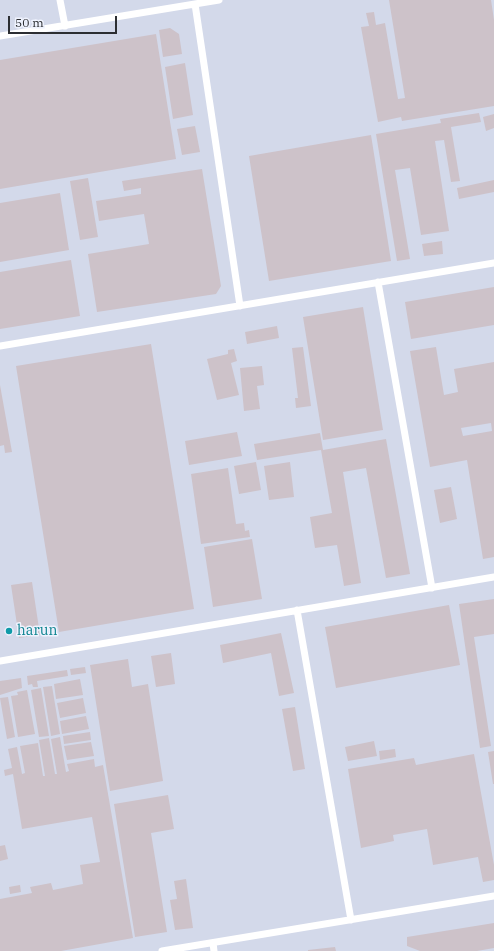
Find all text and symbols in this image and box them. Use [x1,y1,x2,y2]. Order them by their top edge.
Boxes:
scale bar [10,8,119,34]
text: 50 m [15,15,44,30]
place label: harun [17,623,57,639]
marker: harun [4,626,14,636]

